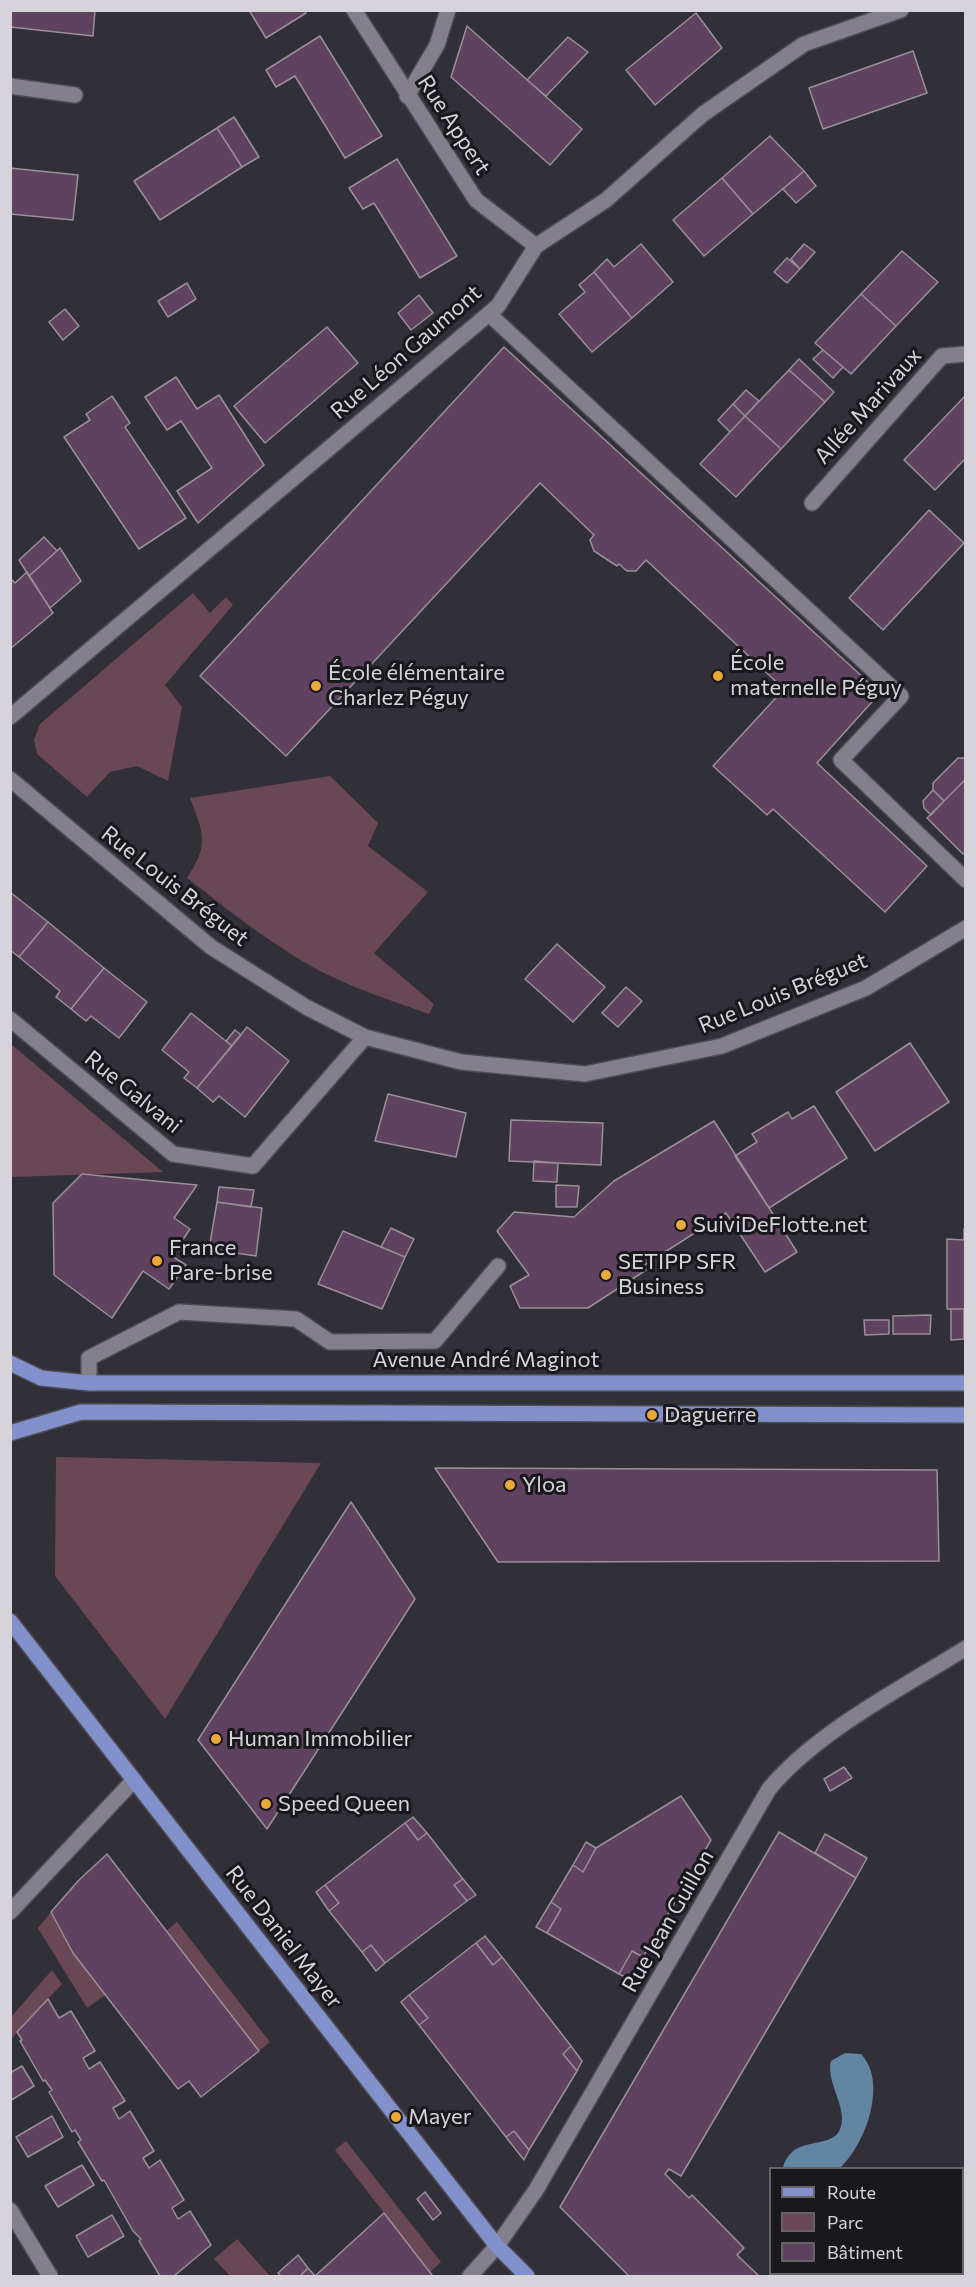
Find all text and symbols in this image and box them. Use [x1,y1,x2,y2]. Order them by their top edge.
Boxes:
street label: Rue Appert [412,70,496,180]
street label: Rue Léon Gaumont [325,279,487,425]
street label: Allée Marivaux [809,342,927,470]
place label: École maternelle Péguy [730,650,902,702]
place label: École élémentaire Charlez Péguy [328,660,505,712]
marker: École maternelle Péguy [711,669,725,683]
marker: École élémentaire Charlez Péguy [309,679,323,693]
street label: Rue Louis Bréguet [96,820,254,952]
street label: Rue Louis Bréguet [695,947,871,1039]
street label: Rue Galvani [79,1045,187,1139]
place label: SuiviDeFlotte.net [693,1212,867,1238]
marker: SuiviDeFlotte.net [674,1218,688,1232]
place label: France Pare-brise [169,1235,273,1286]
place label: SETIPP SFR Business [618,1249,736,1300]
marker: France Pare-brise [150,1254,164,1268]
marker: SETIPP SFR Business [599,1268,613,1282]
street label: Avenue André Maginot [373,1347,599,1373]
place label: Daguerre [664,1402,756,1428]
marker: Daguerre [645,1408,659,1422]
place label: Yloa [522,1472,567,1498]
marker: Yloa [503,1478,517,1492]
place label: Human Immobilier [228,1726,412,1752]
marker: Human Immobilier [209,1732,223,1746]
place label: Speed Queen [278,1791,410,1817]
marker: Speed Queen [259,1797,273,1811]
street label: Rue Jean Guillon [617,1845,719,1997]
street label: Rue Daniel Mayer [220,1860,348,2014]
place label: Mayer [408,2104,471,2130]
marker: Mayer [389,2110,403,2124]
legend [769,2167,964,2275]
text: Route [827,2181,876,2203]
text: Parc [827,2211,864,2233]
text: Bâtiment [827,2241,903,2263]

